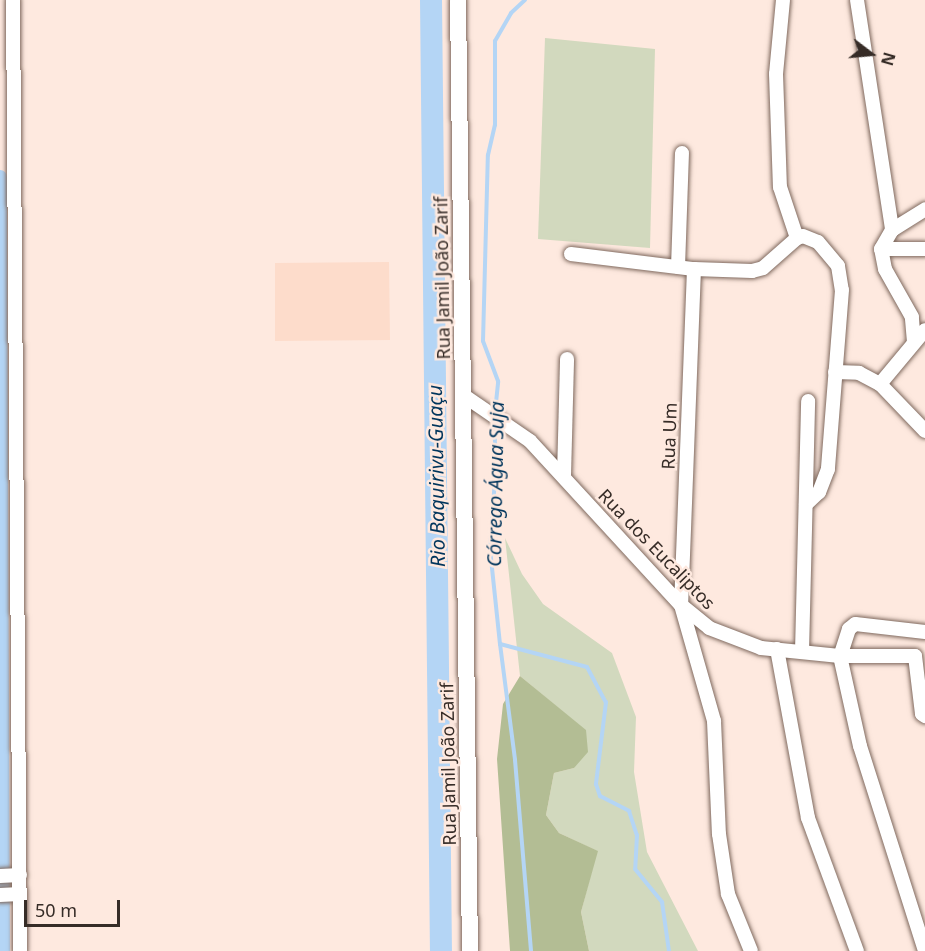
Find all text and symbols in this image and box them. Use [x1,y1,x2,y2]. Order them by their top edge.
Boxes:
north arrow [841,24,901,84]
text: N [876,50,901,68]
street label: Rua Jamil João Zarif [430,196,454,360]
water label: Rio Baquirivu-Guaçu [422,385,450,567]
water label: Córrego Água Suja [482,401,508,567]
street label: Rua Um [657,402,681,470]
street label: Rua dos Eucaliptos [594,484,720,614]
street label: Rua Jamil João Zarif [436,682,460,846]
scale bar [27,888,123,926]
text: 50 m [35,898,77,922]

